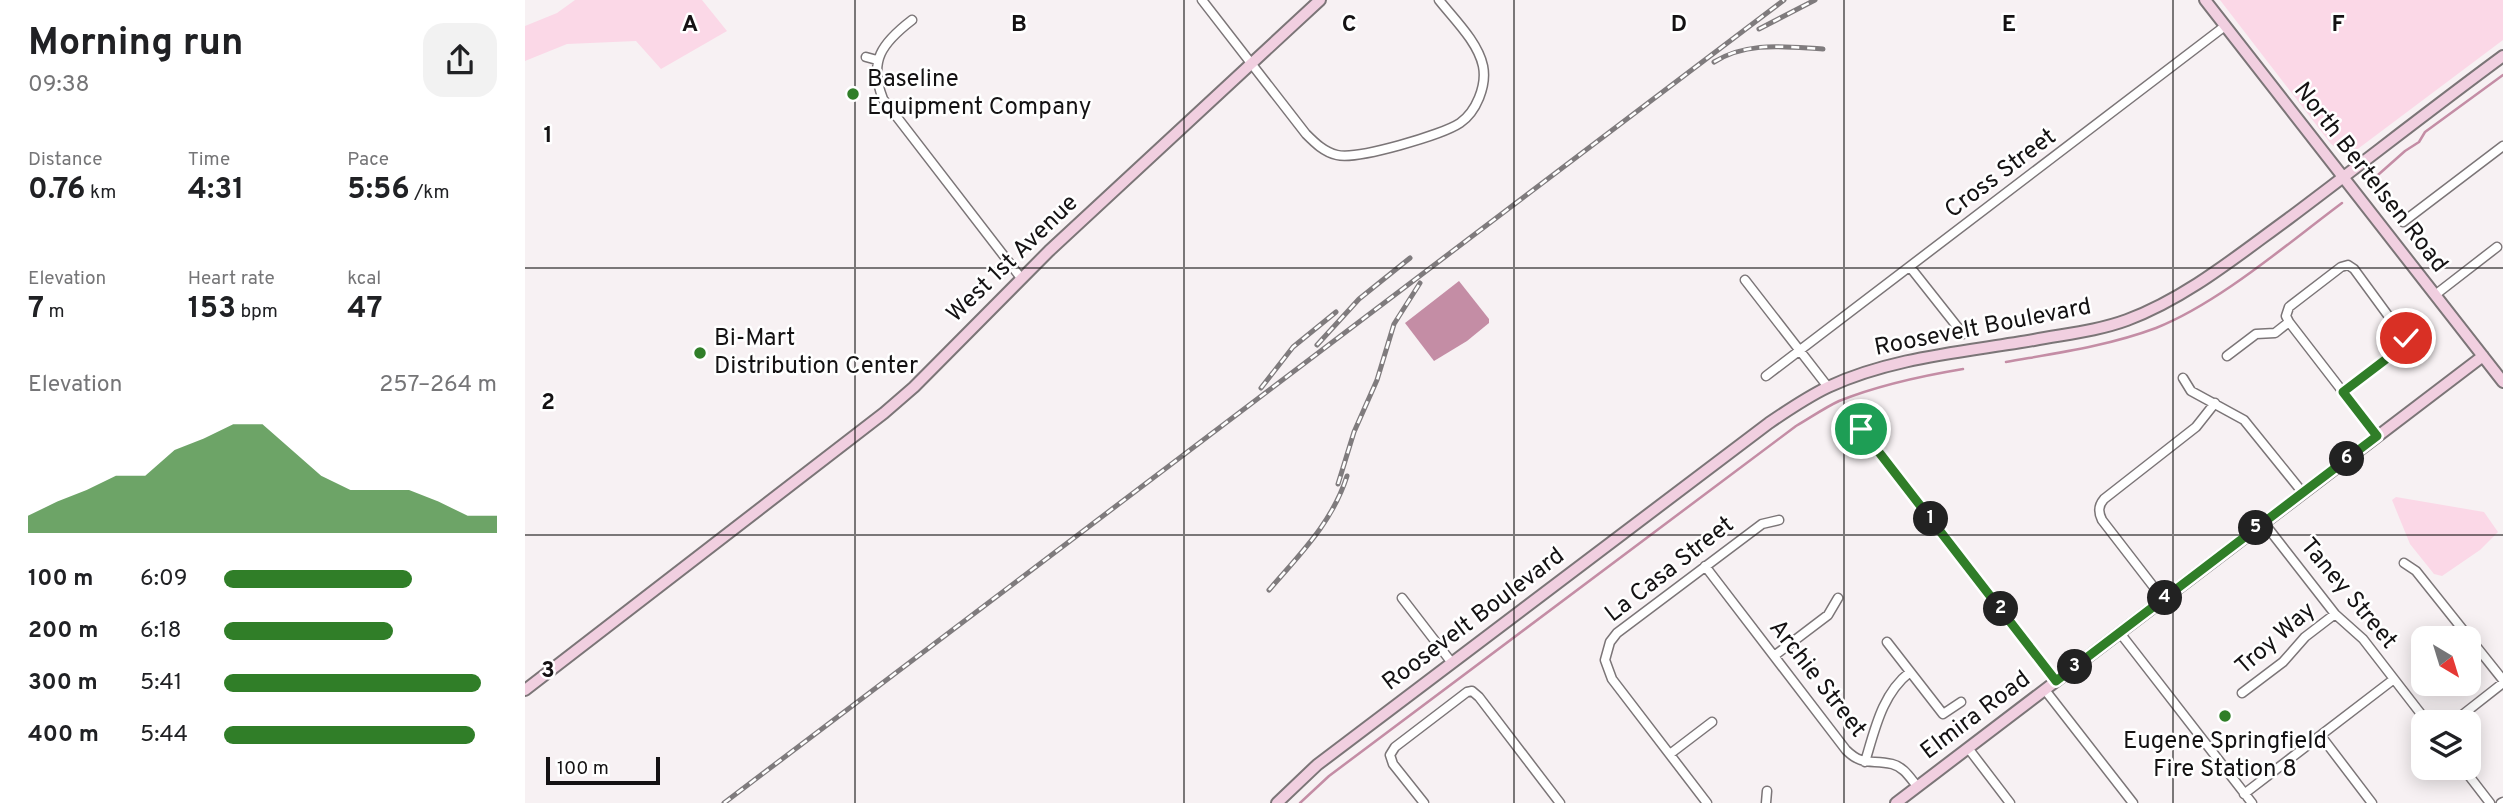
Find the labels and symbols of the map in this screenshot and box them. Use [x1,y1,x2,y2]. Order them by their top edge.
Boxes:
text: A [682,11,698,40]
text: B [1011,11,1027,40]
text: C [1342,11,1356,40]
text: D [1671,11,1687,40]
text: E [2002,11,2016,40]
text: F [2331,11,2345,40]
place label: Baseline Equipment Company [867,65,1091,123]
street label: North Bertelsen Road [2286,77,2454,279]
marker: Baseline Equipment Company [845,86,861,102]
text: 1 [543,122,553,151]
street label: Cross Street [1939,122,2063,226]
street label: West 1st Avenue [941,189,1085,329]
street label: Roosevelt Boulevard [1872,292,2094,364]
pin [2376,308,2436,368]
place label: Bi-Mart Distribution Center [714,324,918,382]
marker: Bi-Mart Distribution Center [692,345,708,361]
text: 2 [541,389,555,418]
pin [1831,399,1891,459]
pin: 6 [2329,442,2365,476]
pin: 1 [1913,502,1949,536]
street label: La Casa Street [1600,510,1740,630]
pin: 5 [2239,510,2273,546]
street label: Taney Street [2293,532,2403,656]
street label: Roosevelt Boulevard [1377,542,1571,698]
pin: 4 [2147,580,2183,616]
pin: 2 [1983,592,2019,626]
street label: Troy Way [2230,596,2322,682]
street label: Archie Street [1762,614,1872,744]
north arrow [2411,626,2481,696]
pin: 3 [2057,650,2093,684]
text: 3 [541,657,555,686]
street label: Elmira Road [1915,665,2037,767]
marker: Eugene Springfield Fire Station 8 [2217,708,2233,724]
place label: Eugene Springfield Fire Station 8 [2123,727,2327,785]
scale bar [546,754,660,786]

